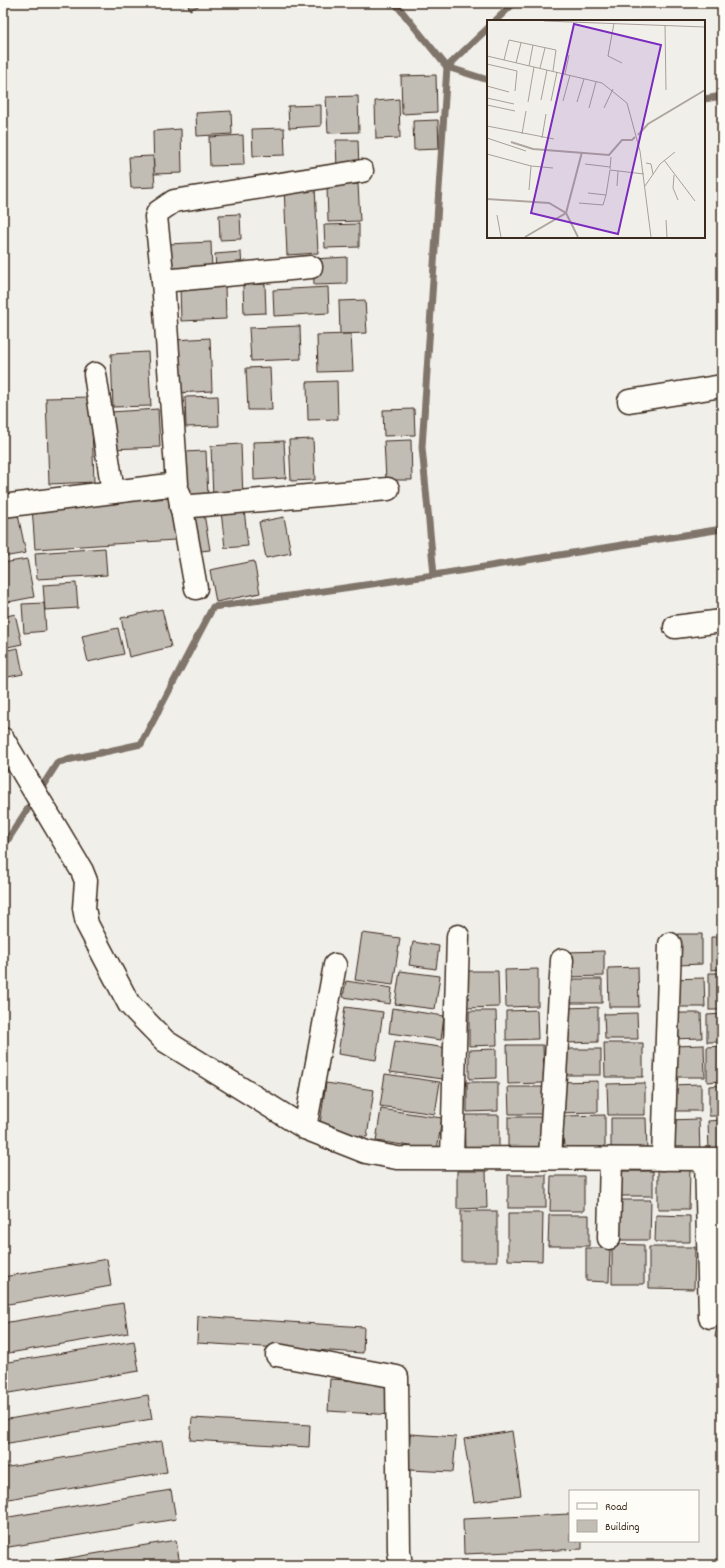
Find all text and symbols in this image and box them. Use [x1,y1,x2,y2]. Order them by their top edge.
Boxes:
inset map [487,20,705,238]
legend [569,1490,699,1542]
text: Road [605,1499,627,1516]
text: Building [605,1519,640,1536]

